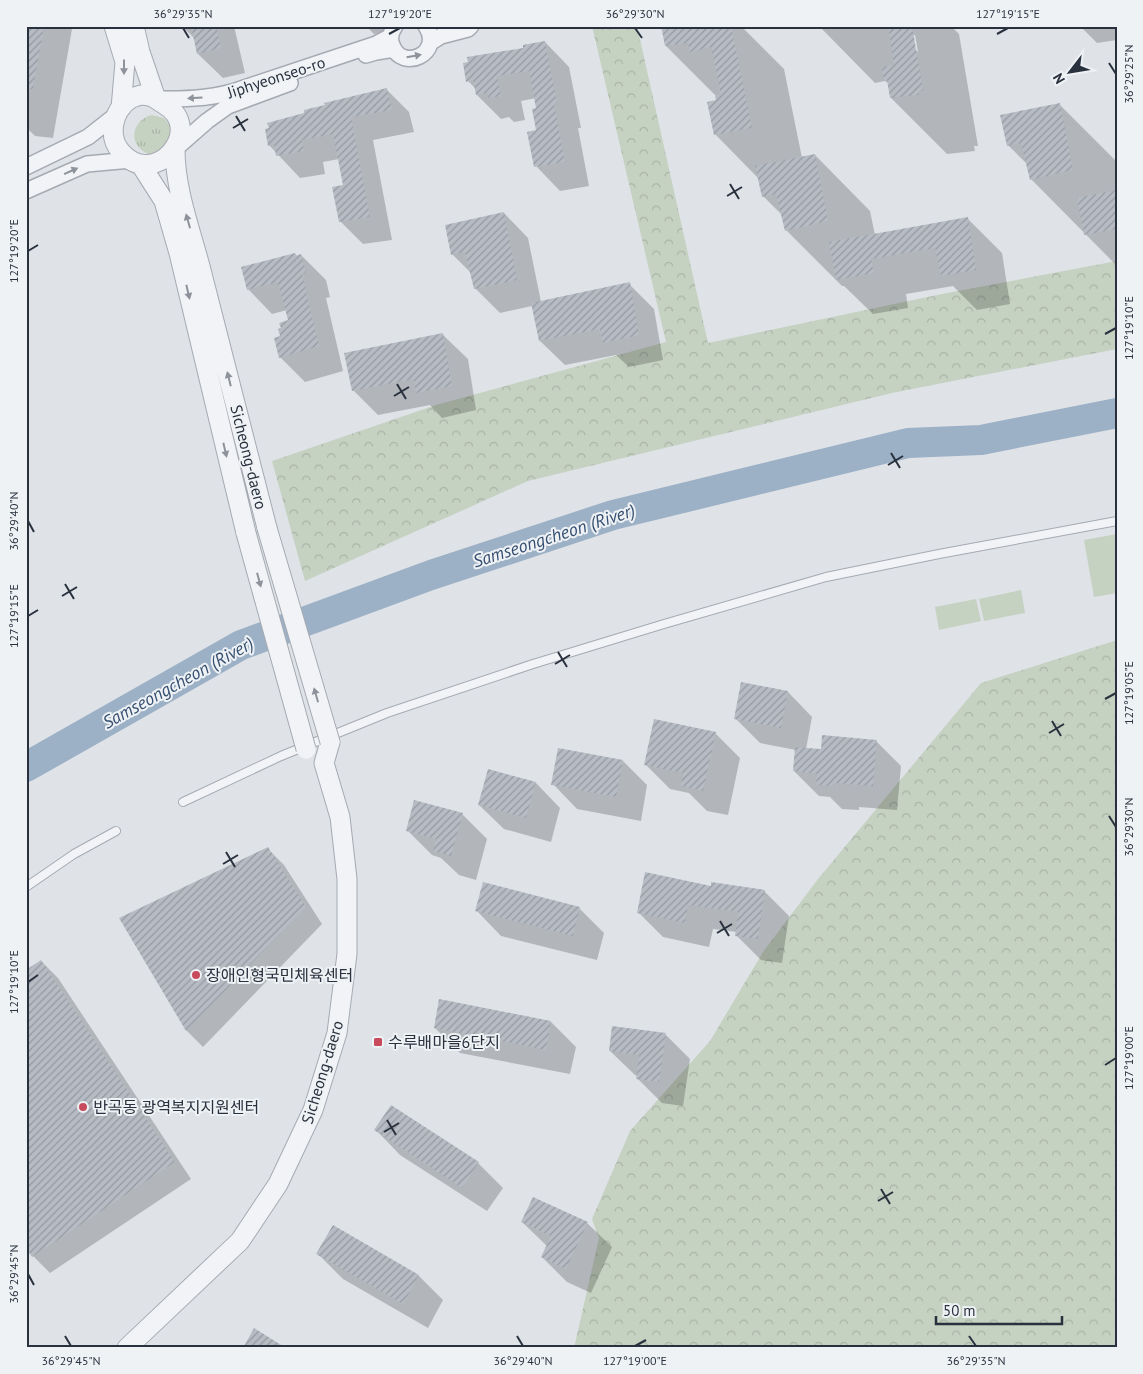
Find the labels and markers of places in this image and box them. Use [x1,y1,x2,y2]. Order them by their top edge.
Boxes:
place label: 장애인형국민체육센터 [206,965,353,985]
marker: 장애인형국민체육센터 [190,969,202,981]
place label: 수루배마을6단지 [388,1032,500,1052]
marker: 수루배마을6단지 [372,1036,384,1048]
place label: 반곡동 광역복지지원센터 [93,1097,259,1117]
marker: 반곡동 광역복지지원센터 [77,1101,89,1113]

